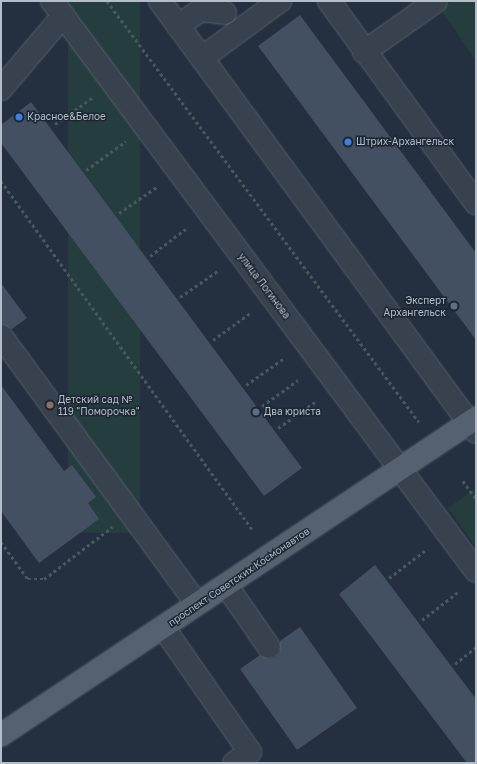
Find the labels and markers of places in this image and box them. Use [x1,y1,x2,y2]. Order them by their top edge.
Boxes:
place label: Красное&Белое [27,111,106,123]
marker: Красное&Белое [14,112,24,122]
place label: Штрих-Архангельск [356,136,454,148]
marker: Штрих-Архангельск [343,137,353,147]
place label: Эксперт Архангельск [384,294,446,318]
marker: Эксперт Архангельск [449,301,459,311]
place label: Детский сад № 119 "Поморочка" [58,393,140,416]
marker: Детский сад № 119 "Поморочка" [45,400,55,410]
place label: Два юриста [264,406,321,418]
marker: Два юриста [251,407,261,417]

